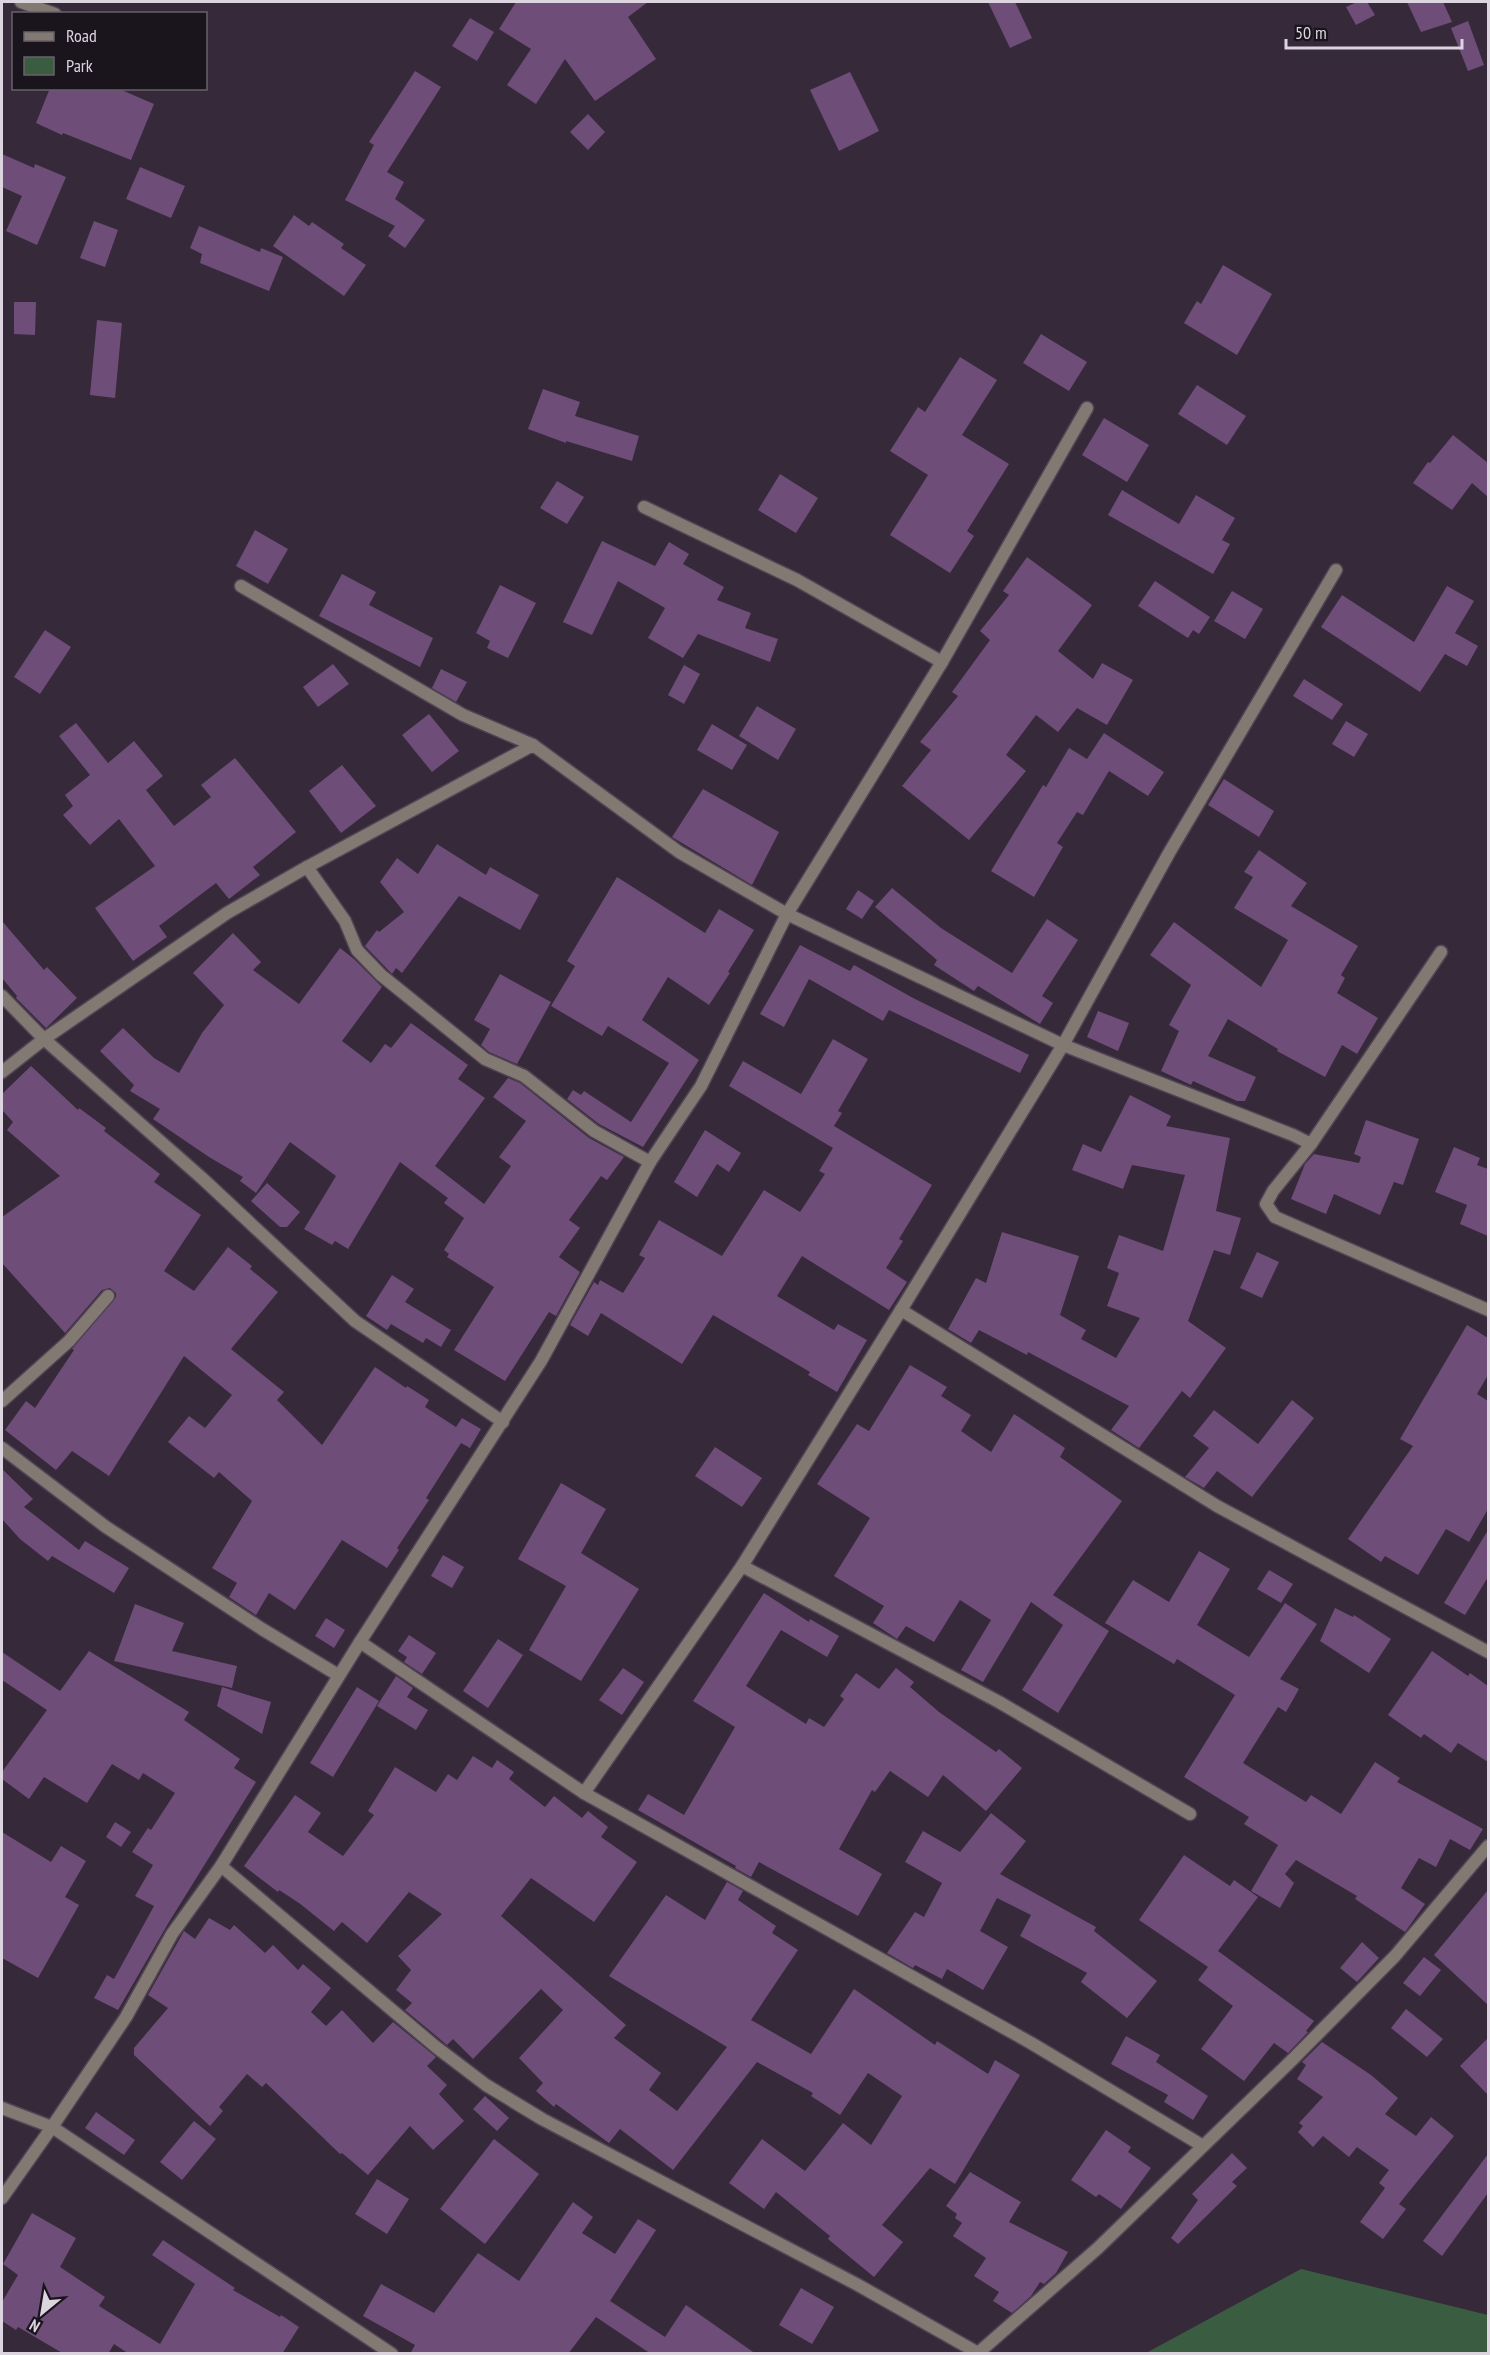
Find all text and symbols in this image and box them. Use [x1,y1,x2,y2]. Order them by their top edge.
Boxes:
legend [12,12,207,90]
scale bar [1286,12,1462,50]
text: 50 m [1295,21,1327,44]
text: Road [66,24,97,47]
text: Park [66,54,93,77]
north arrow [12,2283,72,2343]
text: N [26,2315,43,2337]

